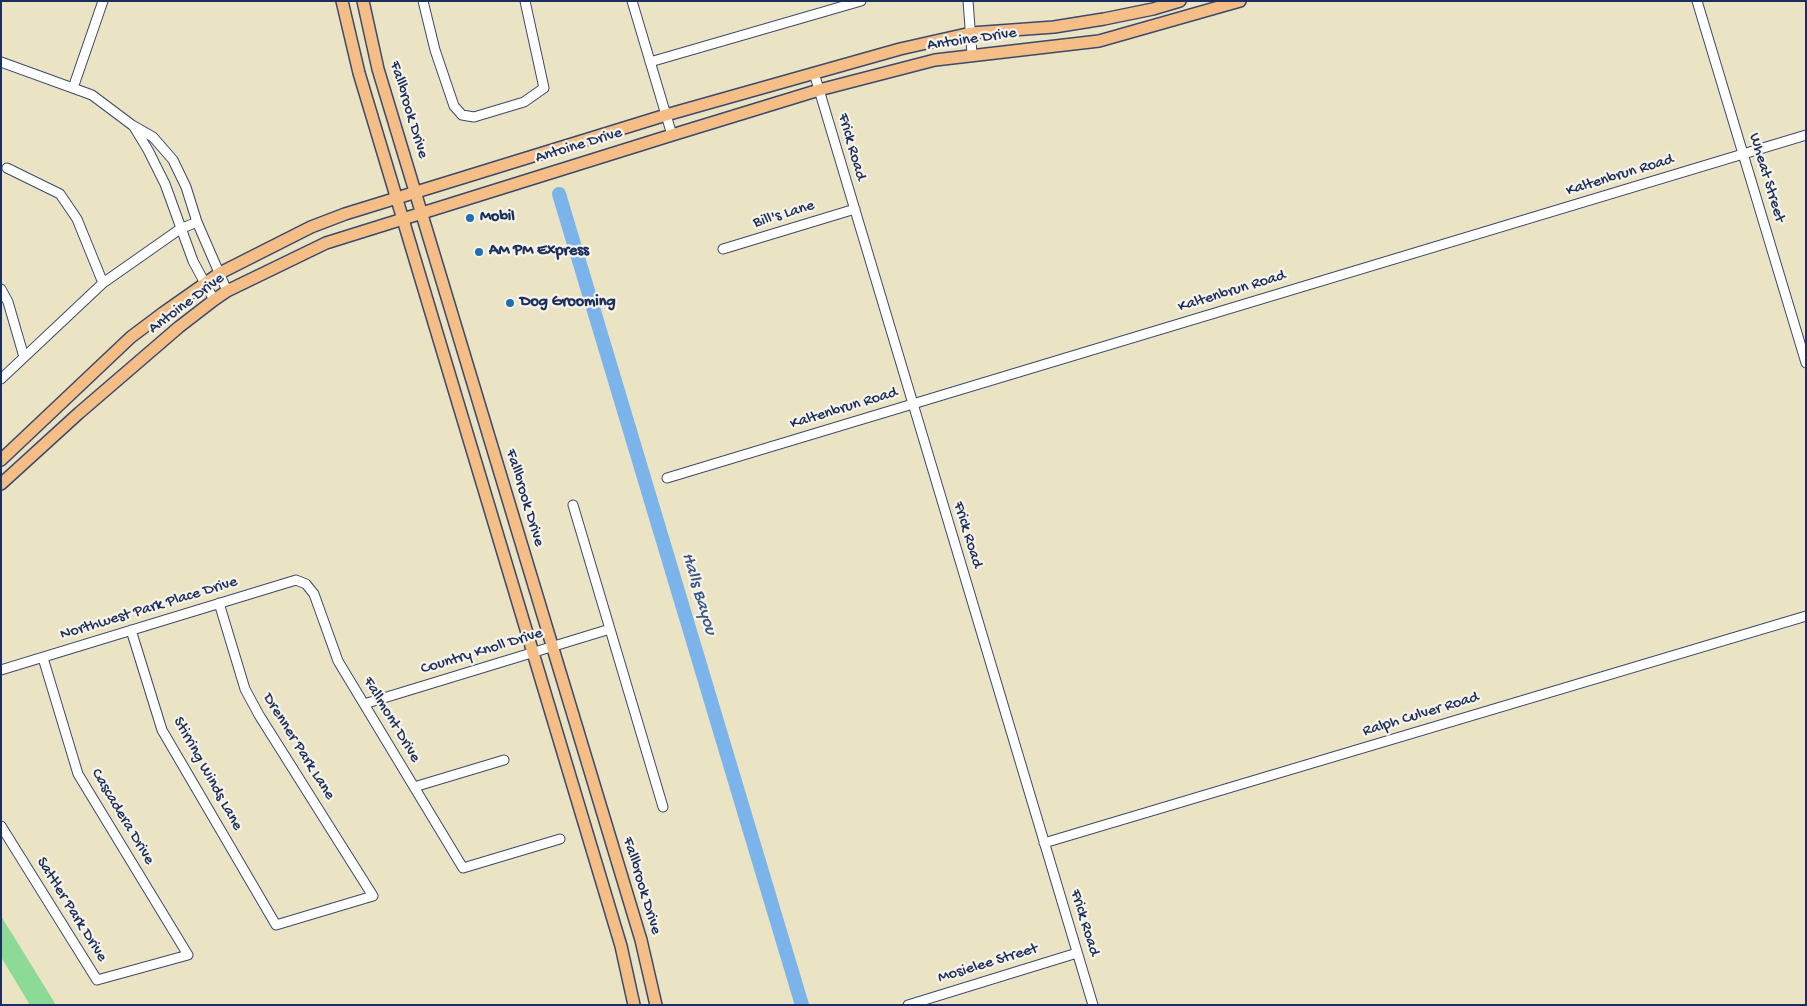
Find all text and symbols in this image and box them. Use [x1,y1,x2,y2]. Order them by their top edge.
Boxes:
street label: Antoine Drive [926,24,1018,56]
street label: Fallbrook Drive [384,59,432,161]
street label: Frick Road [832,111,870,183]
street label: Antoine Drive [533,124,625,168]
street label: Wheat Street [1743,131,1789,225]
street label: Kaltenbrun Road [1564,151,1676,201]
street label: Bill's Lane [751,197,817,233]
place label: Mobil [480,208,515,228]
marker: Mobil [464,212,476,224]
place label: AM PM Express [489,242,589,262]
marker: AM PM Express [473,246,485,258]
street label: Kaltenbrun Road [1176,267,1288,317]
street label: Antoine Drive [145,269,229,339]
place label: Dog Grooming [520,293,616,313]
marker: Dog Grooming [504,297,516,309]
street label: Kaltenbrun Road [788,384,900,434]
street label: Fallbrook Drive [500,447,548,549]
street label: Frick Road [948,499,986,571]
water label: Halls Bayou [675,550,721,638]
street label: Northwest Park Place Drive [58,573,240,645]
street label: Country Knoll Drive [419,624,545,680]
street label: Fallmont Drive [358,674,424,766]
street label: Ralph Culver Road [1361,688,1481,742]
street label: Drenner Park Lane [257,690,339,804]
street label: Stirring Winds Lane [168,714,246,834]
street label: Cascadera Drive [86,766,158,868]
street label: Fallbrook Drive [617,835,665,937]
street label: Sattler Park Drive [31,854,111,966]
street label: Frick Road [1065,887,1103,959]
street label: Mosielee Street [936,940,1040,988]

